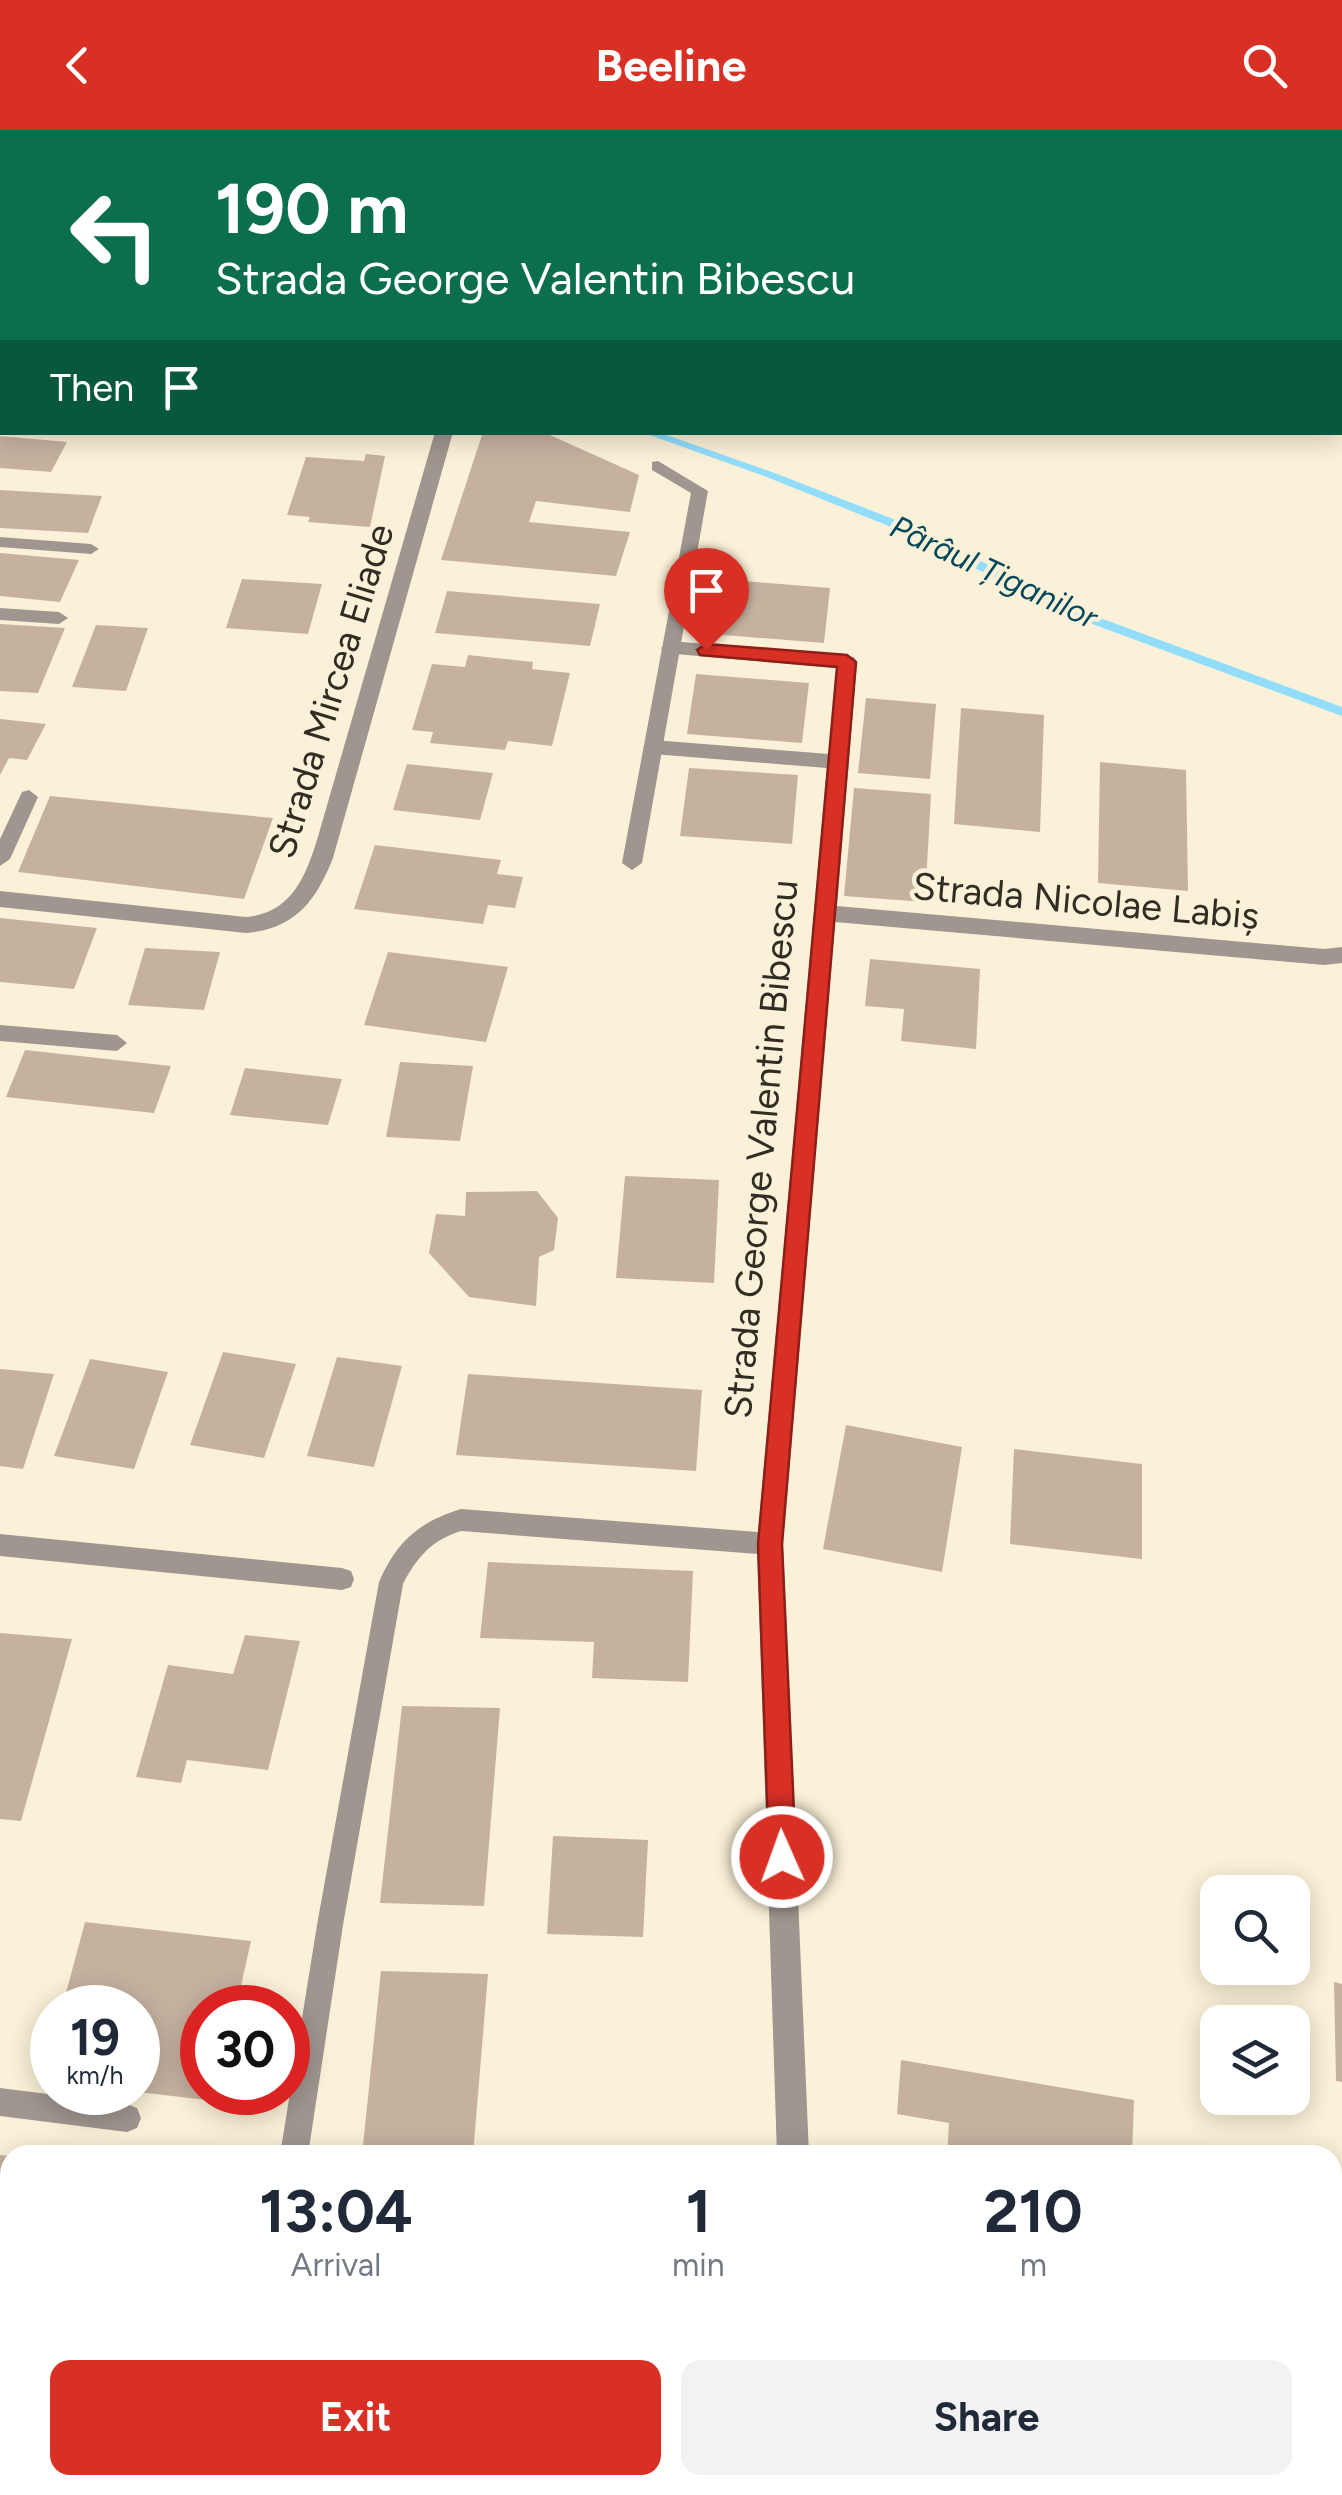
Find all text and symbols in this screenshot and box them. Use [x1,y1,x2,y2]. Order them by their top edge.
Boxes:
icon: back [50,38,105,93]
text: Beeline [596,38,746,92]
icon: search [1237,38,1292,93]
text: 190 m [215,166,408,251]
icon: left [50,170,180,300]
text: Strada George Valentin Bibescu [215,251,855,305]
icon: arrive [154,360,209,415]
text: Then [50,365,134,411]
water label: Pârâul Țiganilor [884,507,1105,637]
street label: Strada Mircea Eliade [258,518,404,864]
pin [664,548,749,651]
icon: arrive [679,563,734,618]
street label: Strada Nicolae Labiș [911,863,1261,939]
street label: Strada George Valentin Bibescu [715,878,807,1420]
position arrow [730,1805,834,1909]
map controls [1200,1875,1310,2115]
button: search [1200,1875,1310,1985]
speed limit sign: 30 [180,1985,310,2115]
button: layers [1200,2005,1310,2115]
text: 19 [70,2007,120,2068]
text: km/h [66,2060,124,2090]
text: 13:04 [259,2175,413,2247]
text: 1 [686,2175,711,2247]
text: 210 [984,2175,1083,2247]
text: Arrival [291,2246,381,2284]
text: min [672,2246,725,2284]
text: m [1020,2246,1047,2284]
button: Exit [50,2360,661,2475]
button: Share [681,2360,1292,2475]

